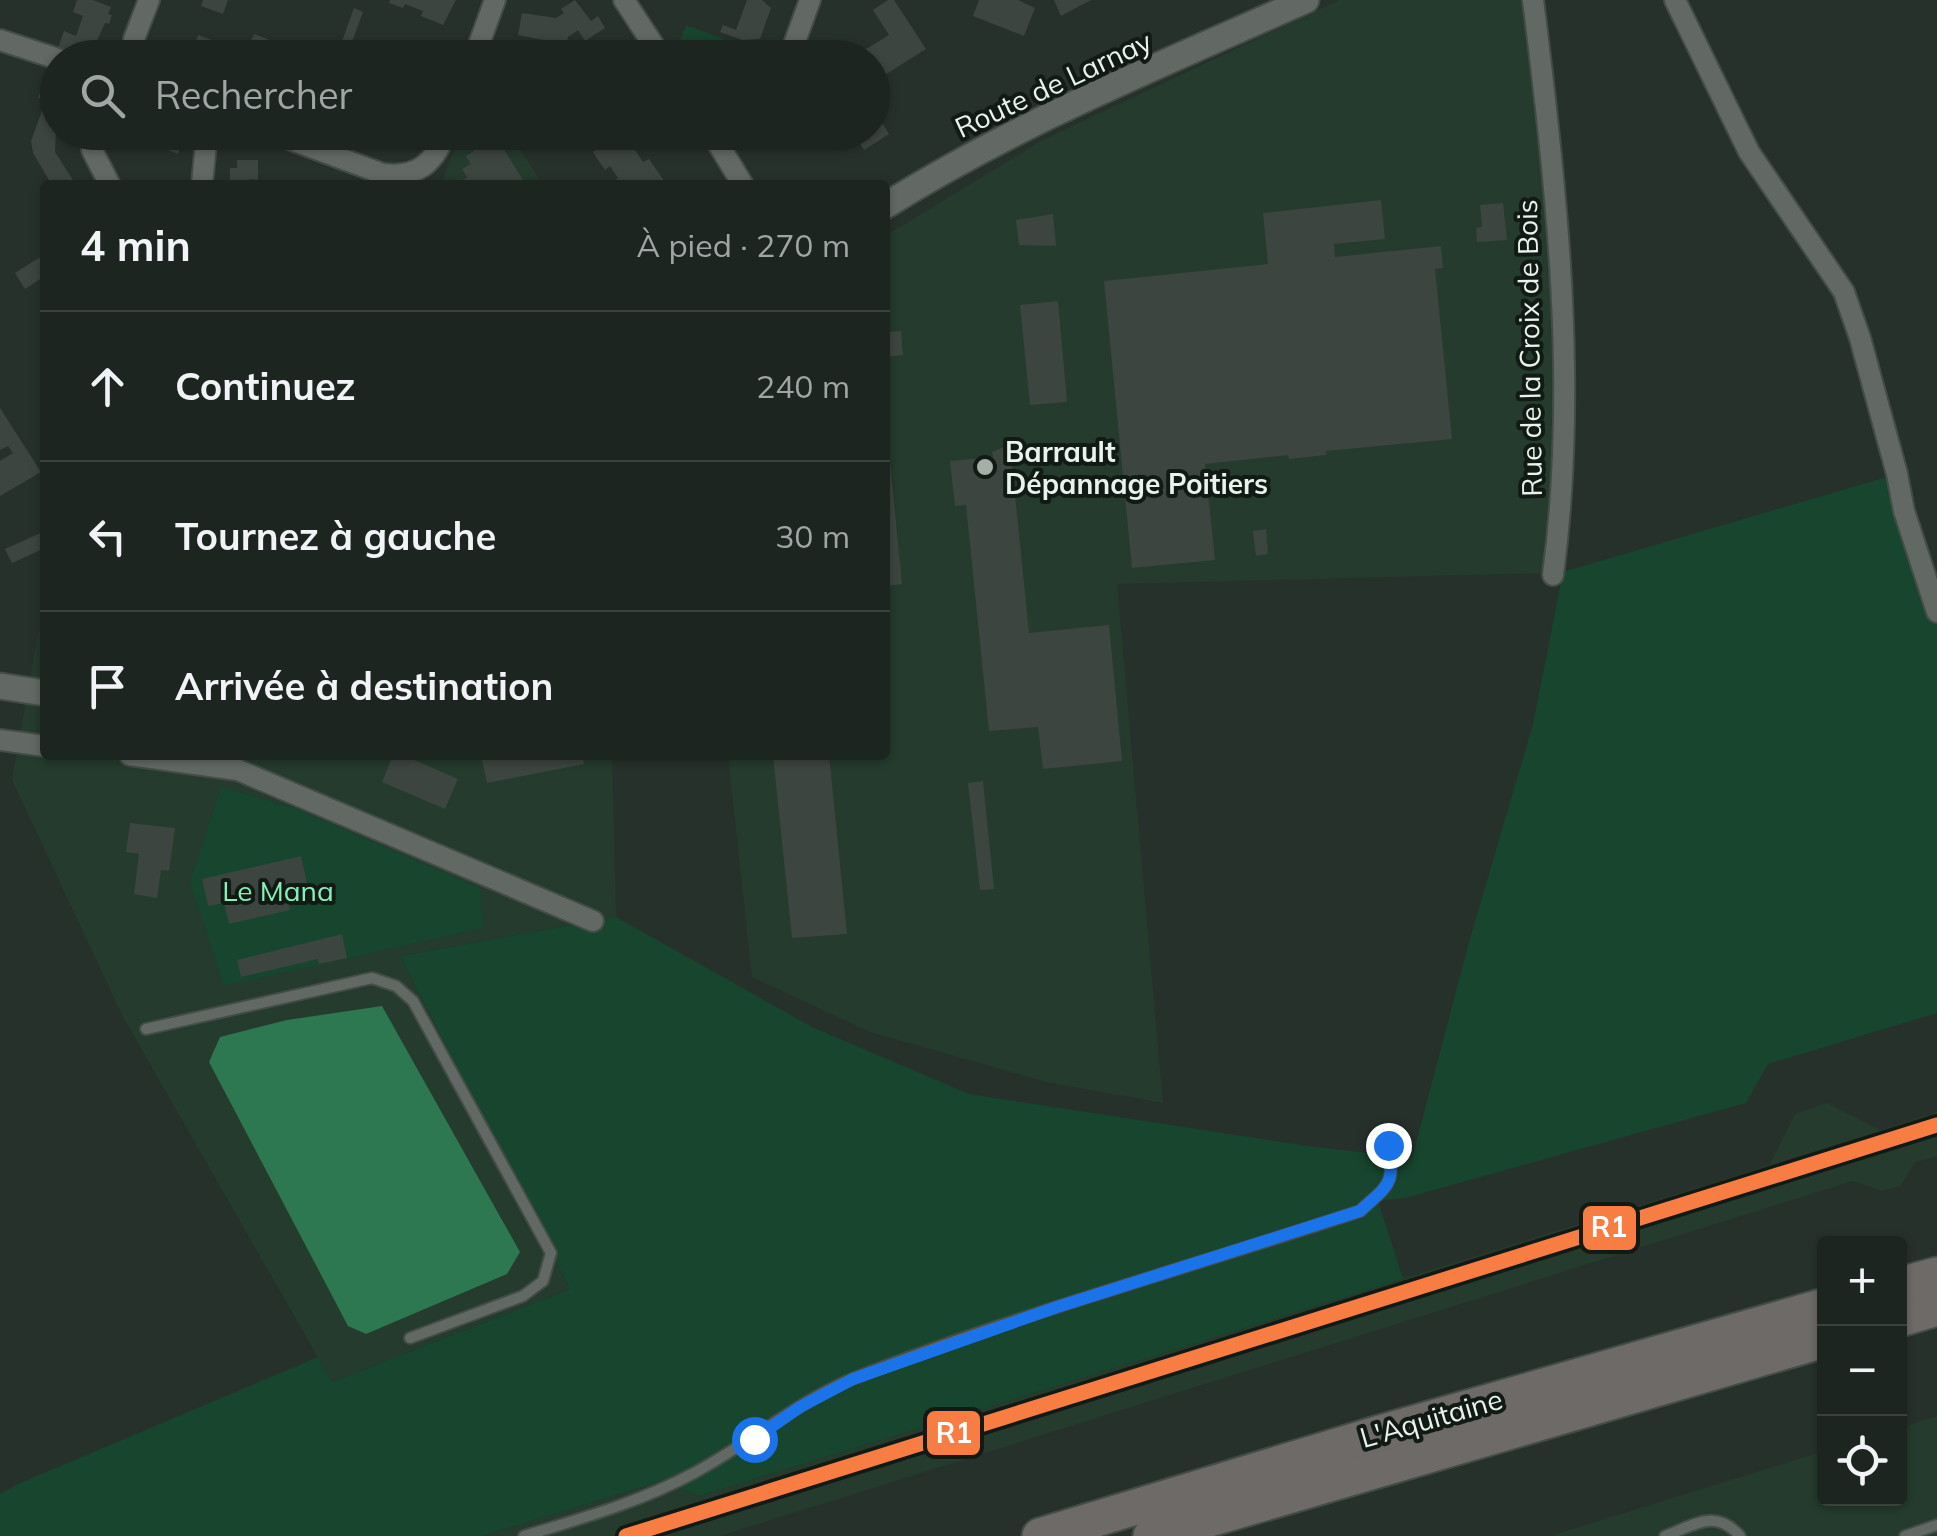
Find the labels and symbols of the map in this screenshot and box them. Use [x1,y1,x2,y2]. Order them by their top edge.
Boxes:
street label: Route de Larnay [949,23,1157,145]
street label: Rue de la Croix de Bois [1509,199,1549,497]
place label: Barrault Dépannage Poitiers [1005,434,1268,501]
marker: Barrault Dépannage Poitiers [974,456,996,478]
park label: Le Mana [222,873,334,908]
route end [1366,1123,1412,1169]
line badge: R1 [1581,1204,1638,1252]
text: R1 [1591,1209,1627,1244]
street label: L'Aquitaine [1356,1381,1506,1455]
line badge: R1 [925,1409,982,1457]
text: R1 [936,1415,972,1450]
route start [732,1417,778,1463]

